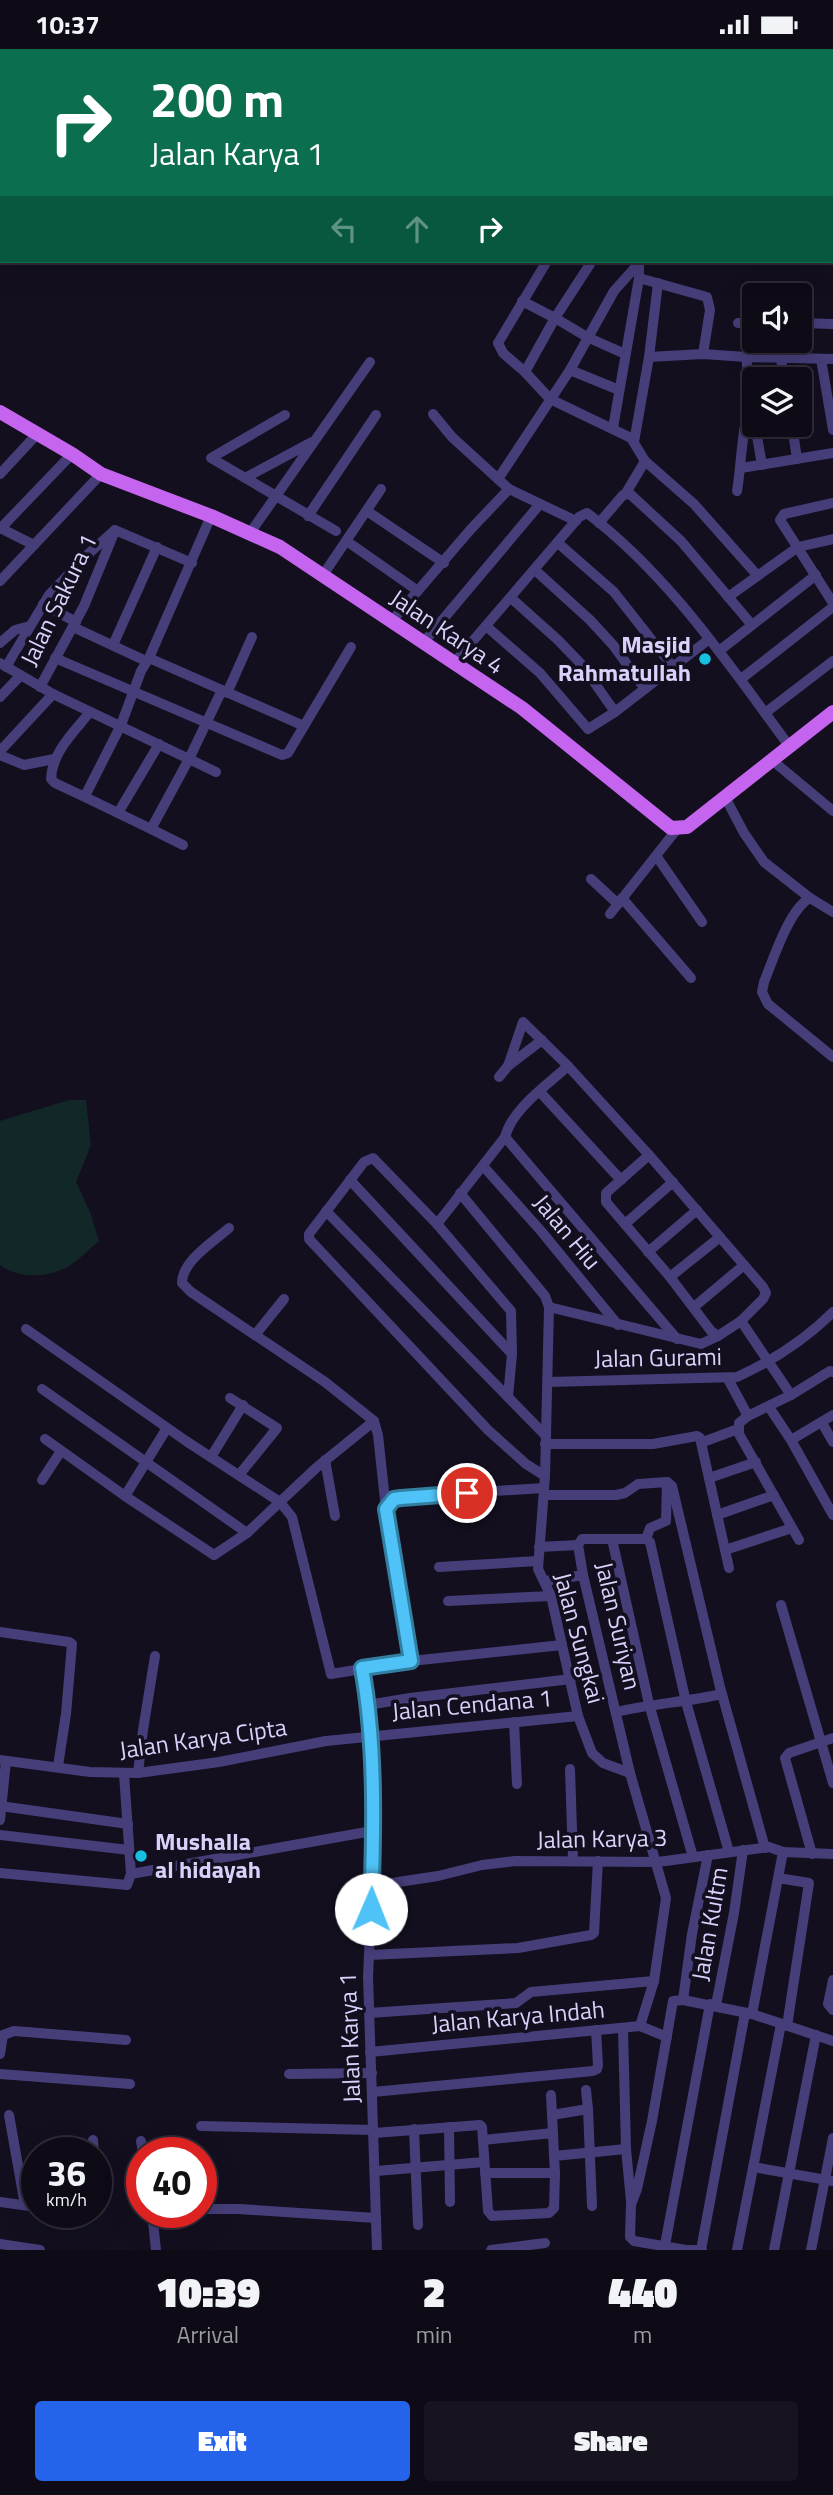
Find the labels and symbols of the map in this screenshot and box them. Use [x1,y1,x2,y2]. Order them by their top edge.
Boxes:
street label: Jalan Sakura 1 [11,527,106,672]
street label: Jalan Karya 4 [383,580,512,683]
place label: Masjid Rahmatullah [558,626,691,690]
marker: Masjid Rahmatullah [697,651,713,667]
street label: Jalan Hiu [525,1186,610,1277]
street label: Jalan Gurami [594,1338,722,1376]
pin [437,1463,497,1523]
street label: Jalan Suriyan [587,1558,651,1693]
street label: Jalan Sungkai [545,1568,615,1707]
street label: Jalan Cendana 1 [390,1679,554,1729]
street label: Jalan Karya Cipta [117,1708,289,1768]
street label: Jalan Karya 3 [536,1819,668,1857]
place label: Mushalla al hidayah [155,1823,261,1887]
marker: Mushalla al hidayah [133,1848,149,1864]
street label: Jalan Kultm [681,1864,737,1983]
position arrow [334,1872,408,1946]
street label: Jalan Karya 1 [329,1972,369,2104]
street label: Jalan Karya Indah [430,1990,606,2042]
speed limit sign: 40 [126,2137,217,2228]

